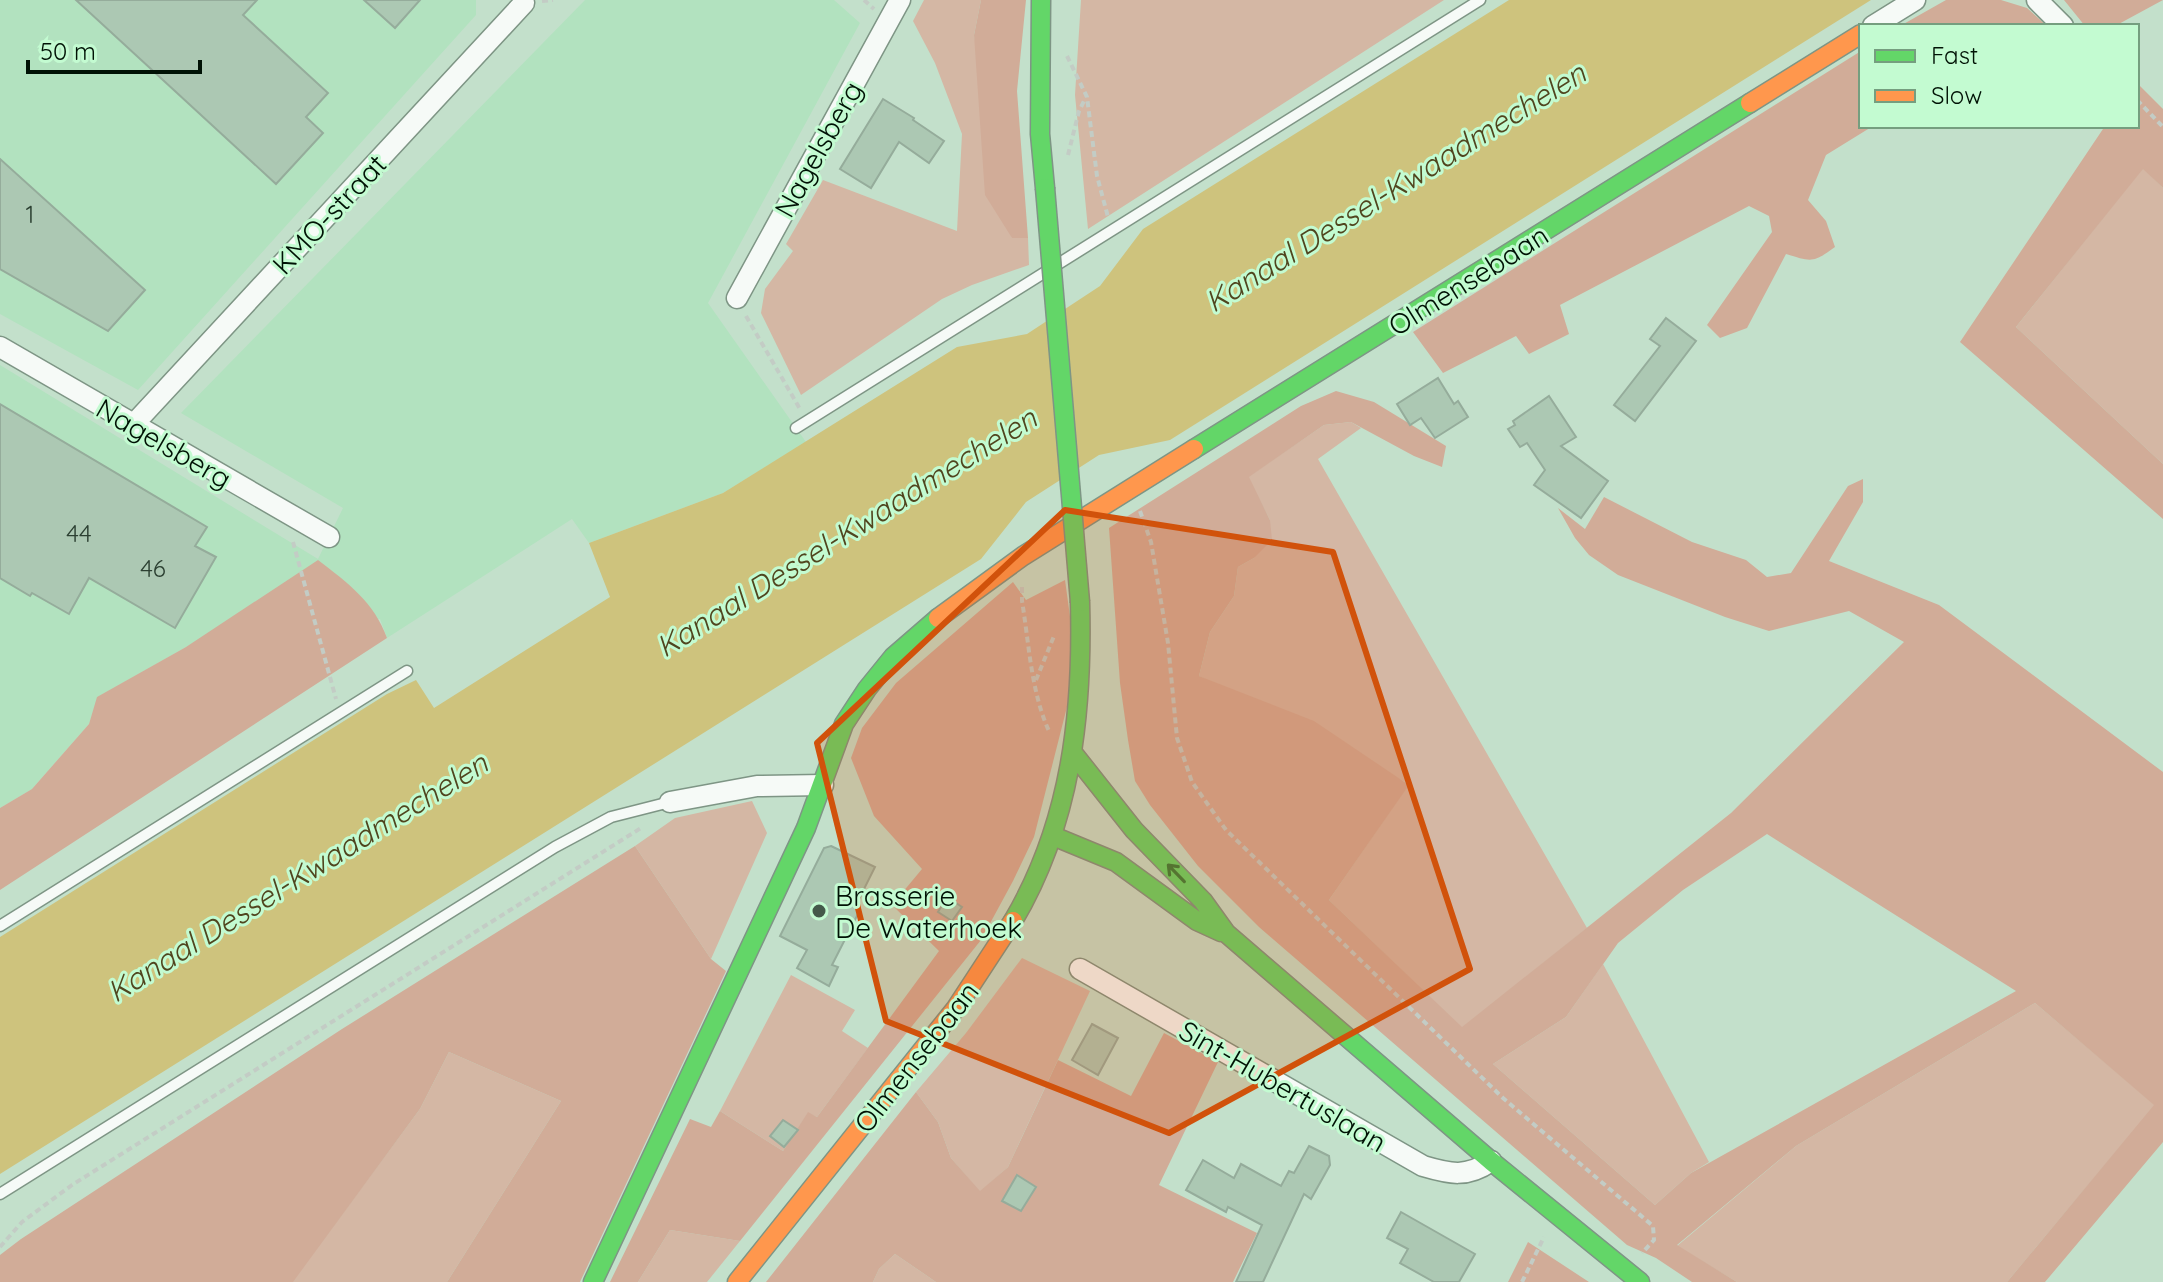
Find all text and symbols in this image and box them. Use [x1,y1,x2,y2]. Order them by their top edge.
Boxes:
scale bar [28,24,200,74]
legend [1859,24,2139,128]
text: 50 m [40,36,96,66]
text: Fast [1931,40,1978,70]
water label: Kanaal Dessel-Kwaadmechelen [1197,53,1593,320]
street label: Nagelsberg [766,75,870,223]
text: Slow [1931,80,1982,110]
street label: KMO-straat [265,147,393,281]
house number: 1 [26,199,34,229]
street label: Olmensebaan [1382,217,1554,343]
street label: Nagelsberg [90,390,238,496]
water label: Kanaal Dessel-Kwaadmechelen [648,398,1044,665]
house number: 44 [66,518,92,548]
house number: 46 [140,553,166,583]
water label: Kanaal Dessel-Kwaadmechelen [99,743,495,1010]
one-way arrow [1168,864,1186,884]
place label: Brasserie De Waterhoek [835,878,1022,945]
marker: Brasserie De Waterhoek [810,902,828,920]
street label: Olmensebaan [846,975,986,1139]
street label: Sint-Hubertuslaan [1173,1012,1393,1160]

